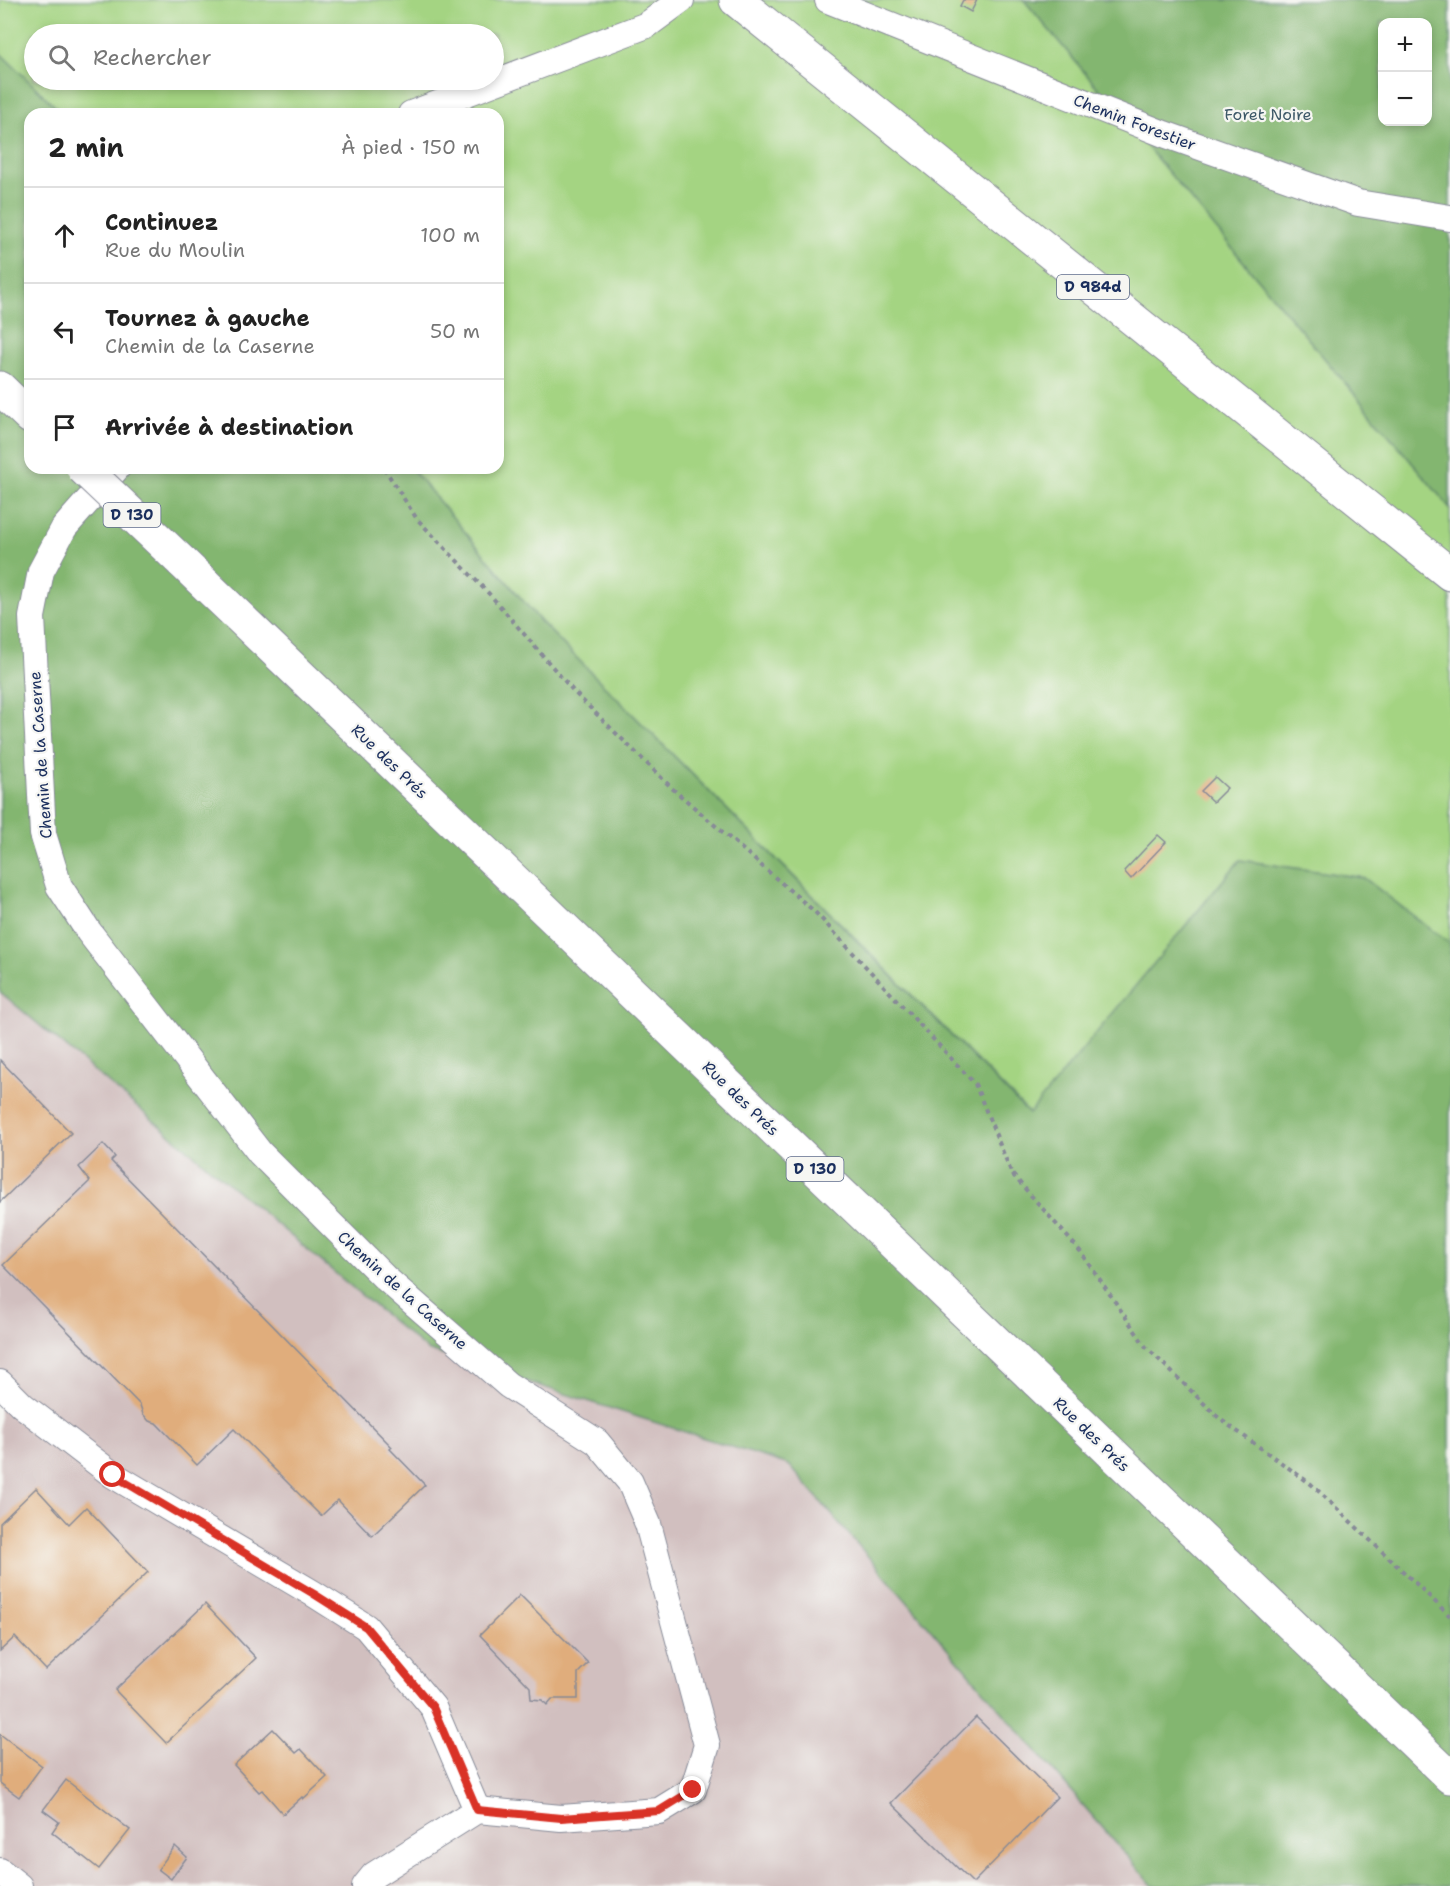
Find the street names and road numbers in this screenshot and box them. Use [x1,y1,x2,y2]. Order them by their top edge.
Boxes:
street label: Chemin Forestier [1071,89,1199,155]
road number: D 984d [1057,275,1129,299]
road number: D 130 [104,503,160,527]
street label: Chemin de la Caserne [24,670,57,839]
street label: Rue des Prés [347,719,433,803]
street label: Rue des Prés [698,1056,784,1140]
road number: D 130 [786,1157,844,1181]
street label: Chemin de la Caserne [333,1226,472,1354]
street label: Rue des Prés [1049,1392,1135,1476]

